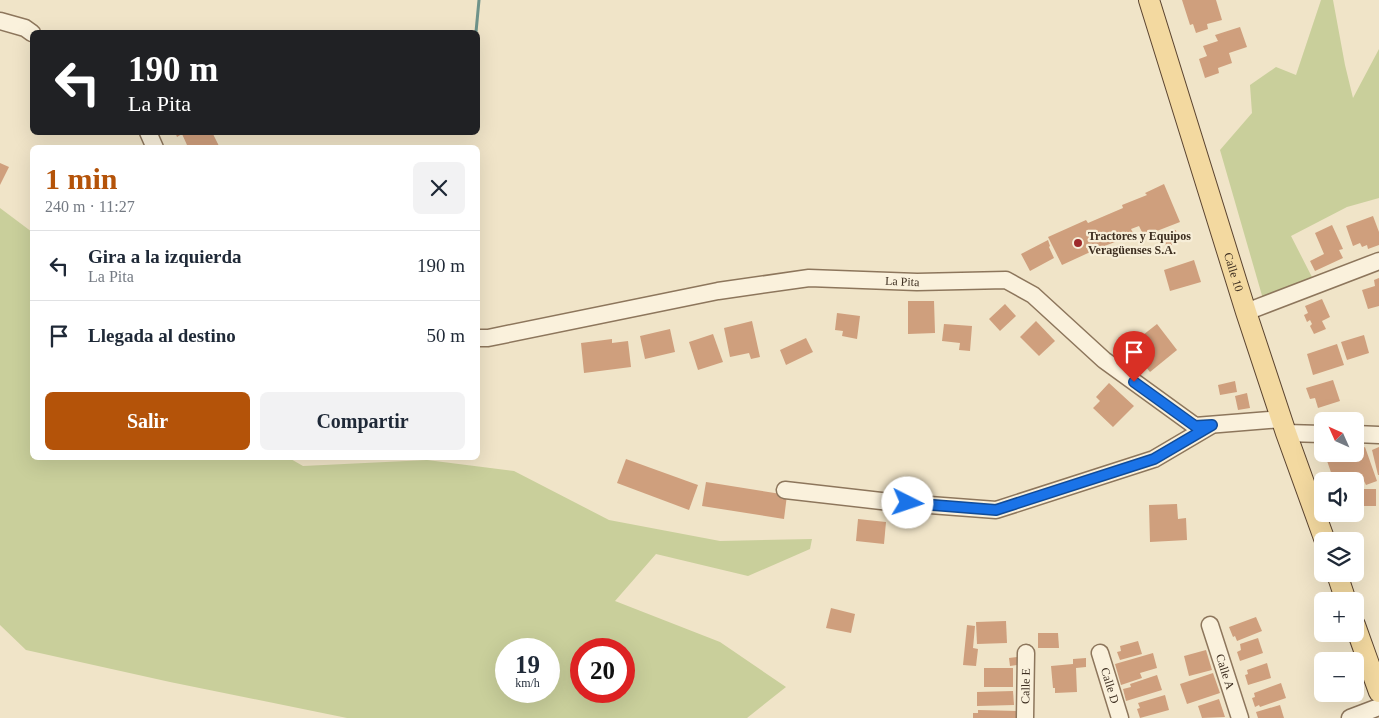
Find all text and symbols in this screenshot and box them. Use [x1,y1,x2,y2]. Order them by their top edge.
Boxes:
icon: left [45,50,110,115]
text: 190 m [128,50,218,89]
text: La Pita [128,91,191,116]
text: 1 min [45,162,118,195]
button: close [413,162,465,214]
text: 240 m · 11:27 [45,198,135,215]
place label: Tractores y Equipos Veragüenses S.A. [1088,229,1191,257]
marker: Tractores y Equipos Veragüenses S.A. [1072,237,1084,249]
text: Gira a la izquierda [88,246,242,267]
street label: Calle 10 [1221,251,1246,293]
icon: left [45,252,73,280]
text: 190 m [417,255,465,276]
text: La Pita [88,268,134,285]
street label: La Pita [885,274,920,289]
icon: arrive [45,322,73,350]
text: Llegada al destino [88,325,236,346]
text: 50 m [426,325,465,346]
pin [1113,331,1155,382]
icon: arrive [1120,338,1148,366]
button: Salir [45,392,250,450]
button: Compartir [260,392,465,450]
north arrow [1314,412,1364,462]
map controls [1314,412,1364,702]
button: sound [1314,472,1364,522]
position arrow [881,476,933,528]
button: layers [1314,532,1364,582]
button: + [1314,592,1364,642]
speed limit sign: 20 [570,638,635,703]
text: 19 [515,651,540,678]
street label: Calle A [1213,652,1237,691]
button: − [1314,652,1364,702]
street label: Calle D [1098,666,1122,706]
street label: Calle E [1018,668,1033,704]
text: km/h [515,676,540,690]

